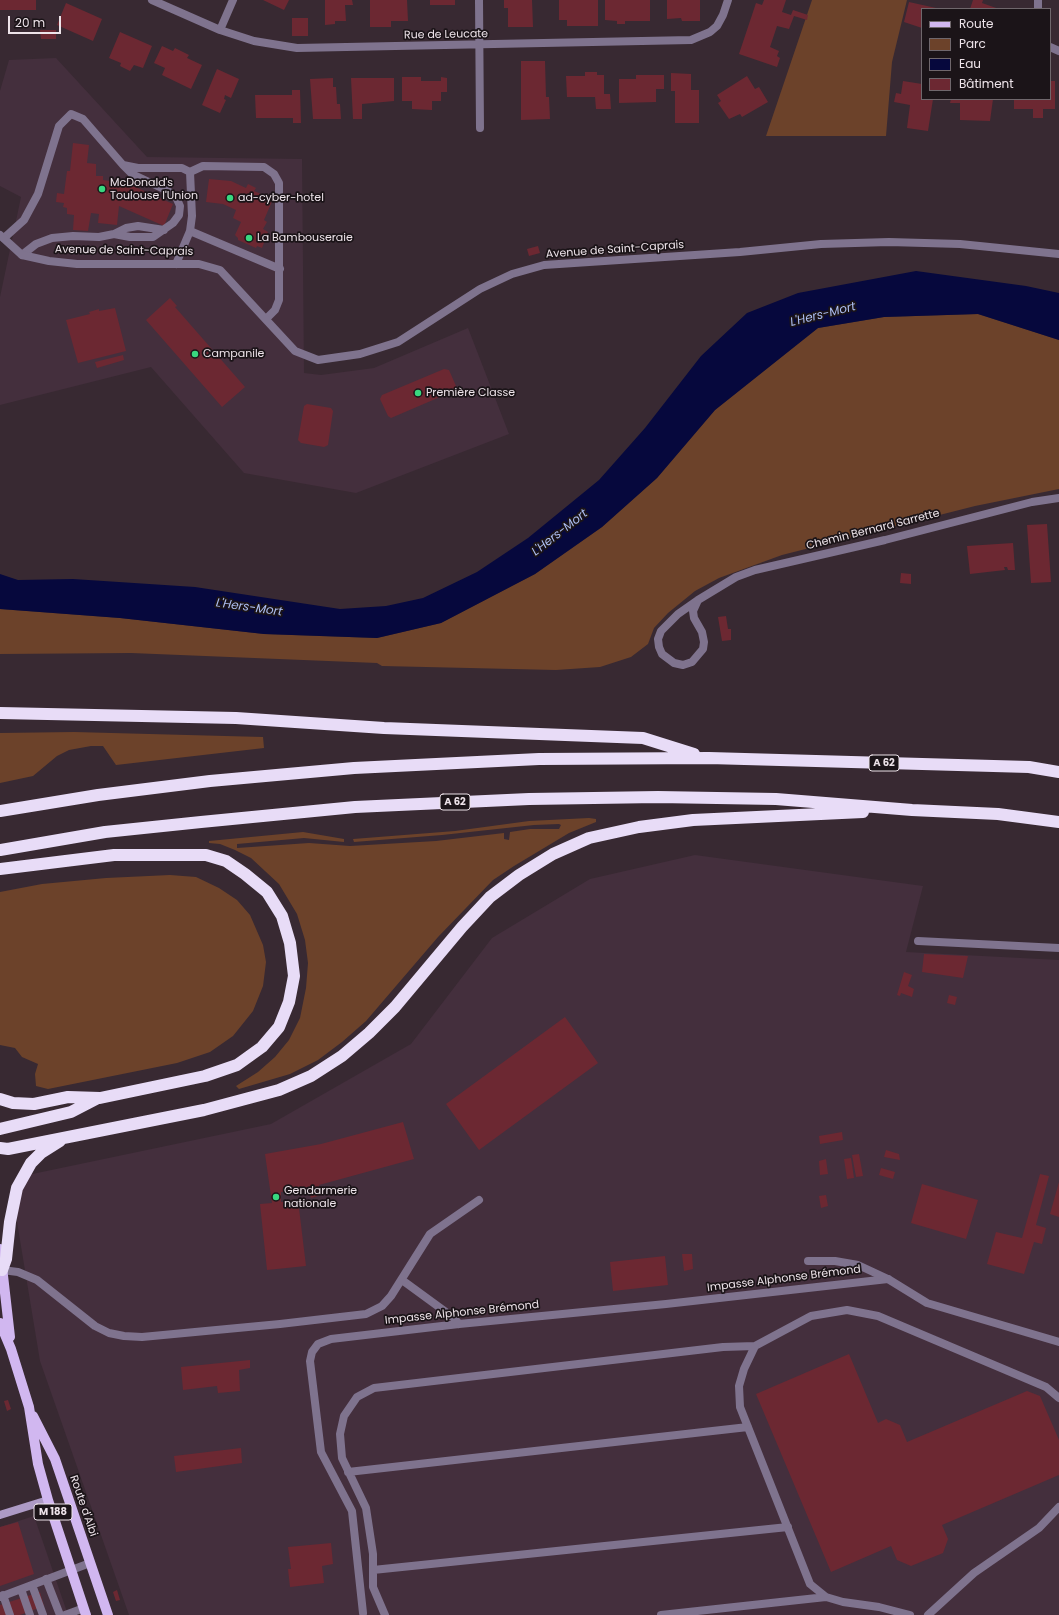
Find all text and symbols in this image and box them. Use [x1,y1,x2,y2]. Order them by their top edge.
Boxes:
scale bar [10,8,63,34]
legend [921,8,1051,100]
text: 20 m [15,14,45,31]
text: Route [959,15,993,32]
street label: Rue de Leucate [404,28,488,42]
text: Parc [959,35,986,52]
text: Eau [959,55,981,72]
text: Bâtiment [959,75,1014,92]
place label: McDonald's Toulouse l'Union [110,176,198,202]
marker: McDonald's Toulouse l'Union [97,184,107,194]
place label: ad-cyber-hotel [238,191,324,205]
marker: ad-cyber-hotel [225,193,235,203]
place label: La Bambouseraie [257,231,353,245]
marker: La Bambouseraie [244,233,254,243]
street label: Avenue de Saint-Caprais [545,239,685,261]
street label: Avenue de Saint-Caprais [55,243,193,259]
water label: L'Hers-Mort [789,300,857,330]
place label: Campanile [203,347,264,361]
marker: Campanile [190,349,200,359]
place label: Première Classe [426,386,515,400]
marker: Première Classe [413,388,423,398]
water label: L'Hers-Mort [529,507,591,559]
street label: Chemin Bernard Sarrette [805,507,941,553]
water label: L'Hers-Mort [215,596,283,620]
road number: A 62 [869,755,899,771]
road number: A 62 [440,794,470,810]
place label: Gendarmerie nationale [284,1184,357,1210]
marker: Gendarmerie nationale [271,1192,281,1202]
street label: Impasse Alphonse Brémond [706,1263,862,1295]
street label: Impasse Alphonse Brémond [384,1298,540,1328]
street label: Route d'Albi [66,1474,100,1538]
road number: M 188 [34,1504,72,1520]

